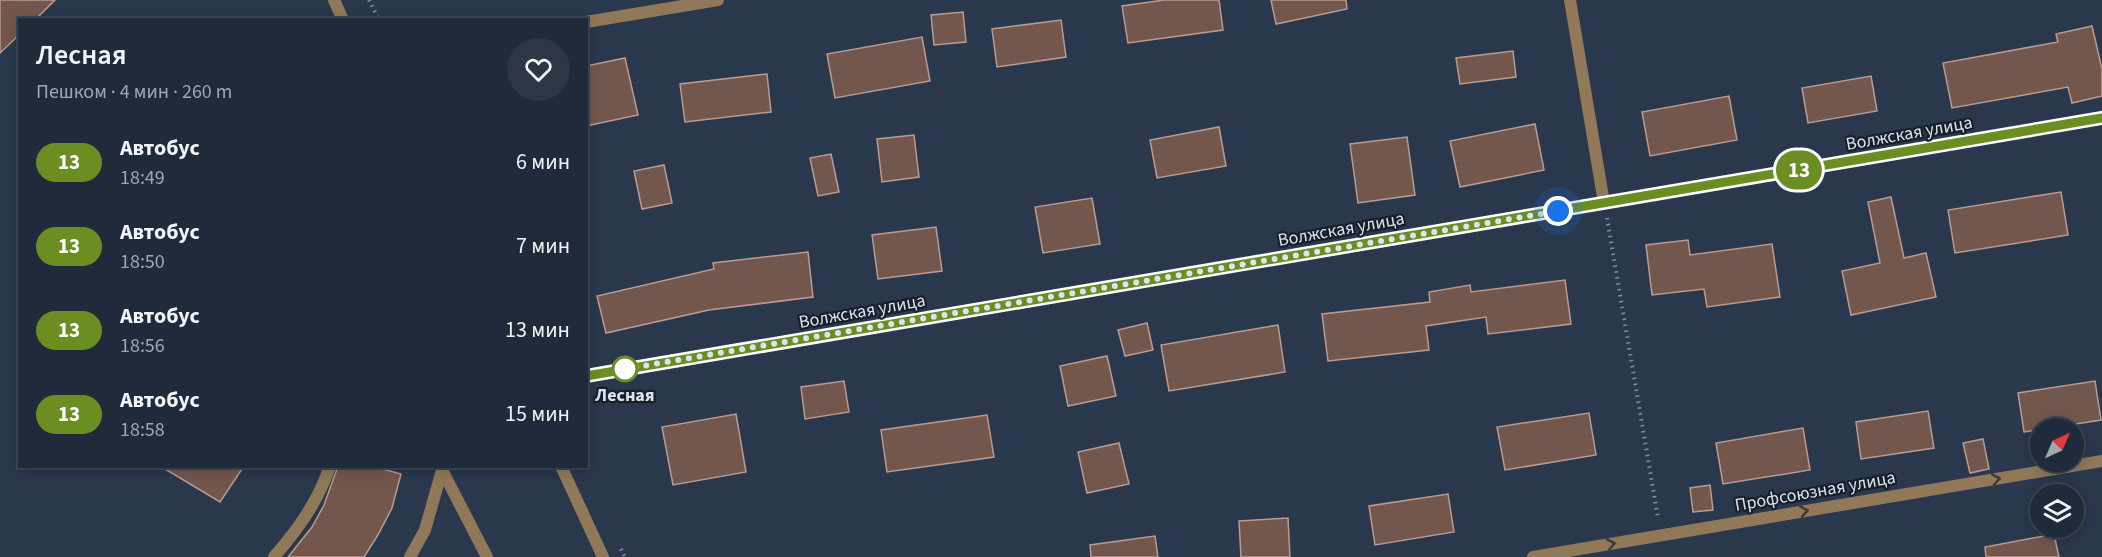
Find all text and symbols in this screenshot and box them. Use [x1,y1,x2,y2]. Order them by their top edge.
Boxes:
text: Лесная [36,35,126,75]
button: heart [507,38,570,101]
text: Пешком · 4 мин · 260 m [36,78,232,106]
street label: Волжская улица [1844,110,1974,157]
text: Автобус [120,132,200,164]
text: 6 мин [516,146,570,178]
text: 13 [58,147,80,177]
line badge: 13 [1772,150,1826,190]
text: 13 [1788,155,1810,185]
text: 18:49 [120,164,165,192]
your location [1543,196,1573,226]
street label: Волжская улица [1276,206,1406,253]
text: Автобус [120,216,200,248]
text: 7 мин [516,230,570,262]
text: 13 [58,231,80,261]
text: 18:50 [120,248,165,276]
street label: Волжская улица [797,288,927,335]
text: Автобус [120,300,200,332]
text: 13 мин [505,314,570,346]
text: 13 [58,315,80,345]
text: 18:56 [120,332,165,360]
marker: Лесная [612,356,638,382]
place label: Лесная [594,383,655,408]
text: Автобус [120,384,200,416]
text: 15 мин [505,398,570,430]
text: 13 [58,399,80,429]
text: 18:58 [120,416,165,444]
north arrow [2030,418,2084,472]
map controls [2030,418,2084,538]
street label: Профсоюзная улица [1733,465,1897,518]
one-way arrow [1991,473,2001,485]
button: layers [2030,484,2084,538]
one-way arrow [1798,505,1808,518]
one-way arrow [1607,538,1616,550]

